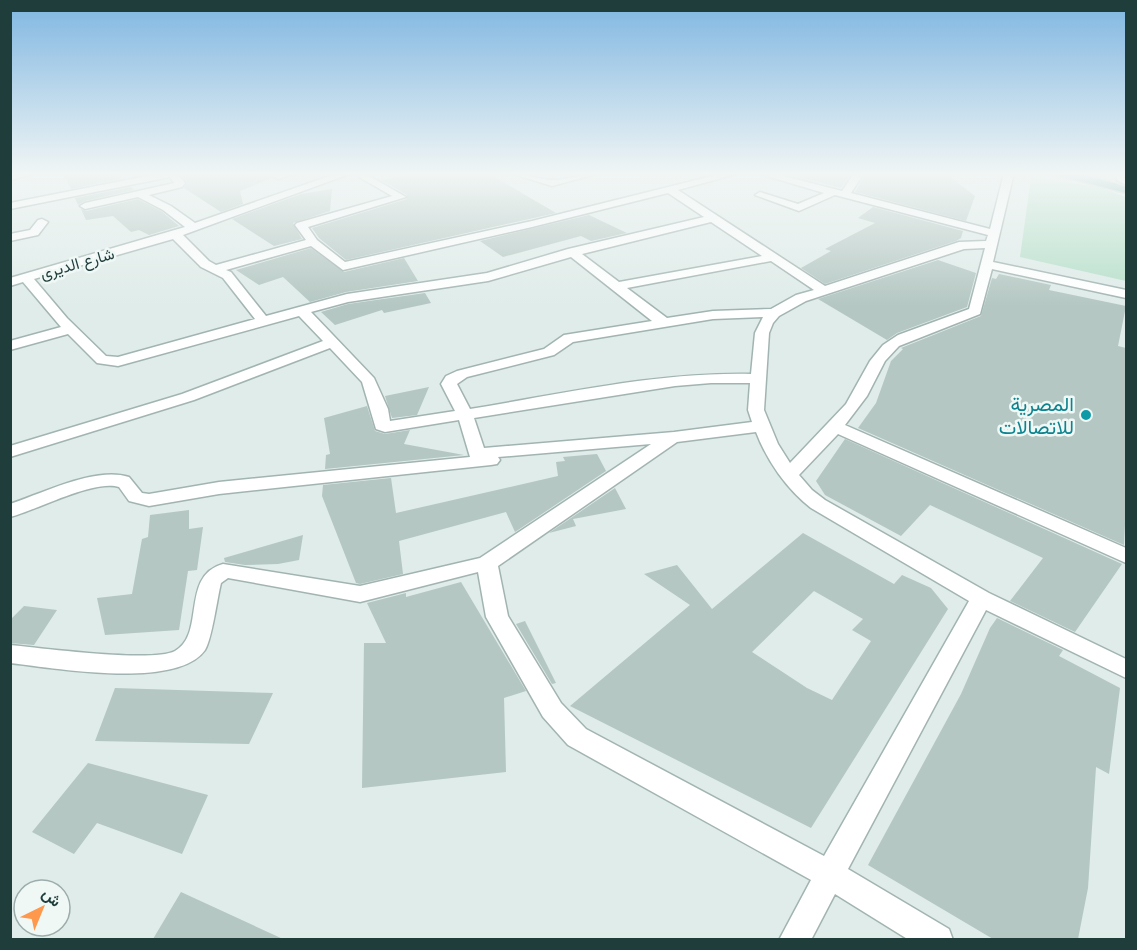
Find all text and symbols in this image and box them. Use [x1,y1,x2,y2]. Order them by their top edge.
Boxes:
street label: شارع الديرى [37,242,117,285]
place label: المصرية للاتصالات [999,390,1074,441]
marker: المصرية للاتصالات [1079,408,1093,422]
north arrow [12,878,72,938]
text: ش [37,882,67,912]

